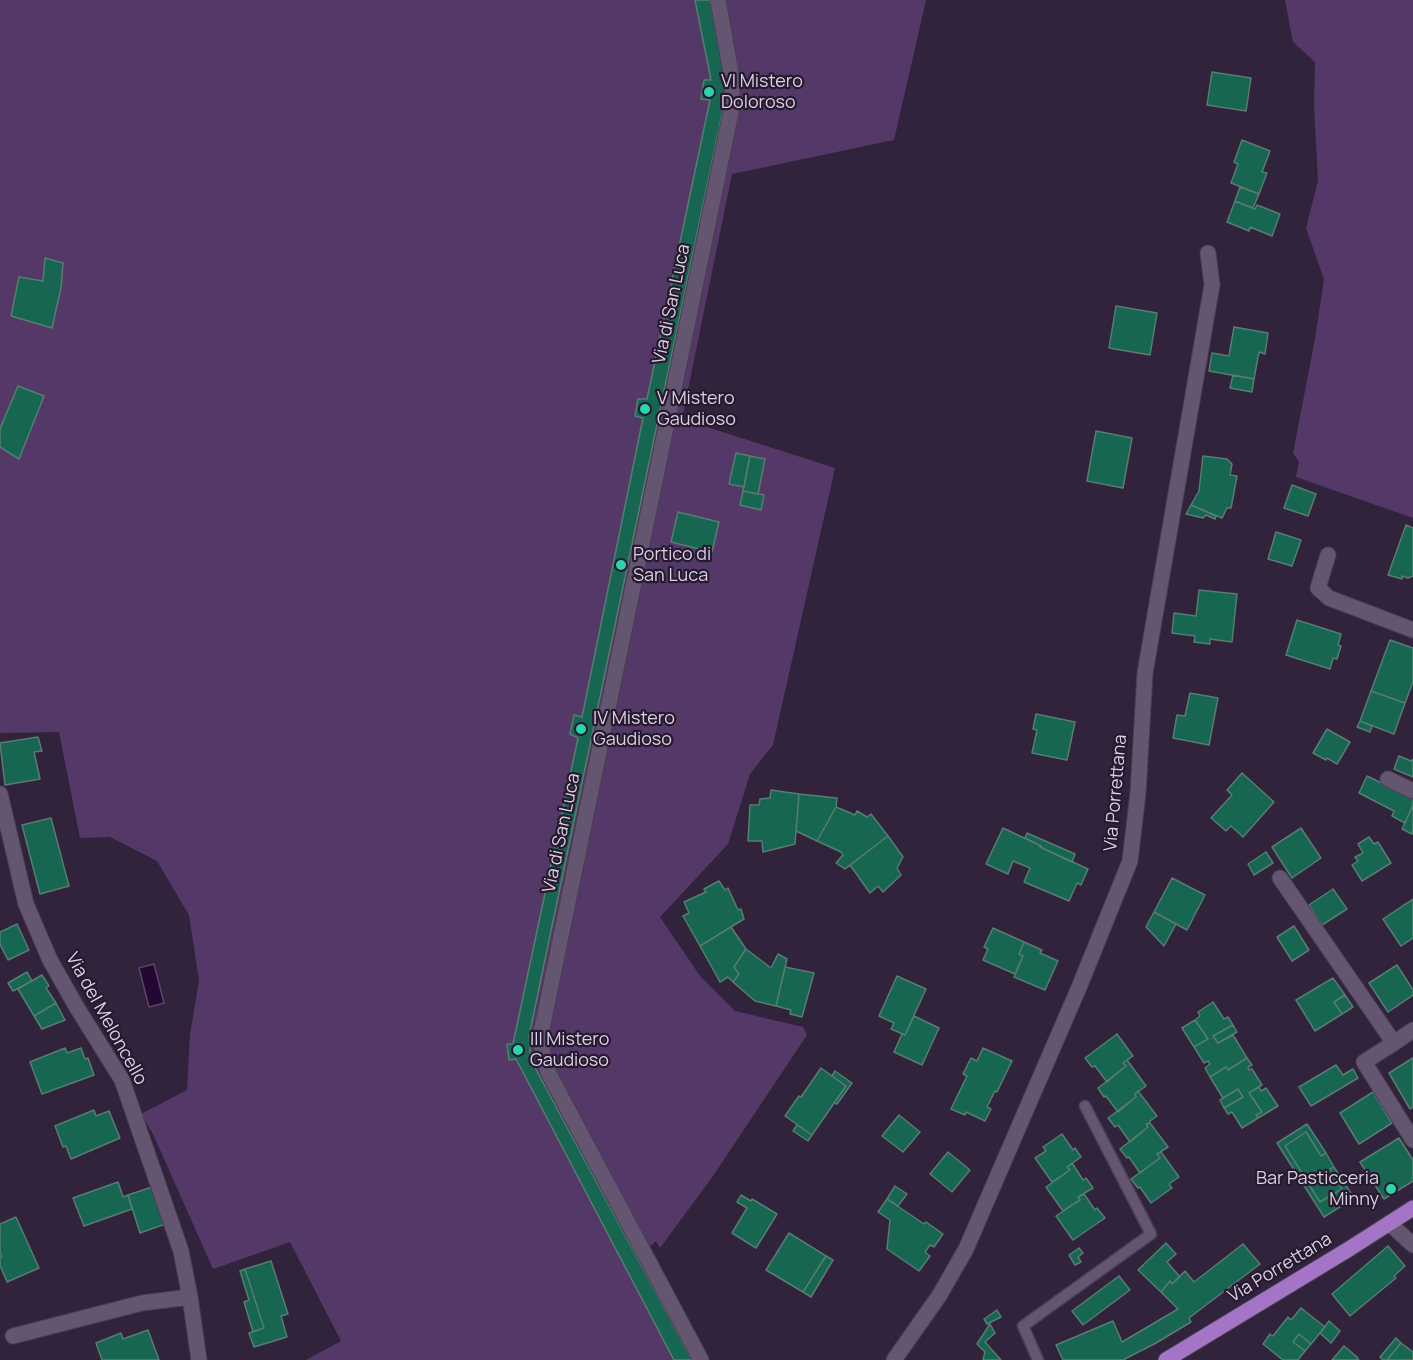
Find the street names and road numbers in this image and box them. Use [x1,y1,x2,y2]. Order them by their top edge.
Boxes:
street label: Via di San Luca [649,242,695,366]
street label: Via Porrettana [1100,734,1132,852]
street label: Via di San Luca [539,771,585,895]
street label: Via del Meloncello [61,949,151,1089]
street label: Via Porrettana [1224,1229,1336,1307]

